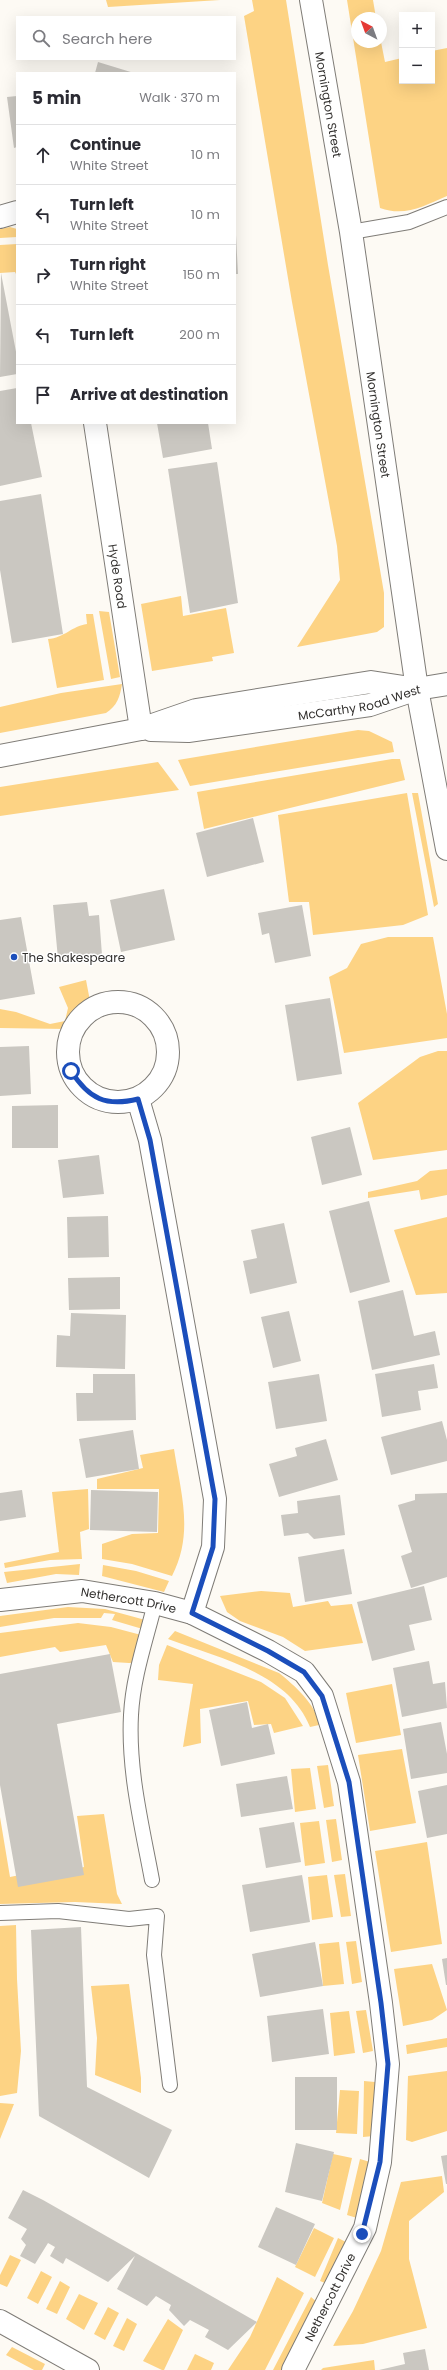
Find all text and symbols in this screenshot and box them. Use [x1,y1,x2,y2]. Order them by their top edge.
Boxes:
north arrow [351,12,387,48]
map controls [399,12,435,84]
button: + [399,12,435,48]
search box [16,16,236,60]
icon: search [30,27,52,49]
text: Search here [62,28,152,49]
button: − [399,48,435,84]
street label: Mornington Street [312,50,346,159]
text: 5 min [32,86,81,110]
text: Walk · 370 m [139,88,220,107]
text: Continue [70,134,141,155]
icon: ahead [32,144,54,166]
text: 10 m [191,145,220,164]
text: White Street [70,156,149,175]
text: Turn left [70,194,134,215]
icon: left [32,204,54,226]
text: 10 m [191,205,220,224]
text: White Street [70,216,149,235]
text: Turn right [70,254,146,275]
icon: right [32,264,54,286]
text: 150 m [183,265,220,284]
text: White Street [70,276,149,295]
icon: left [32,324,54,346]
text: Turn left [70,324,134,345]
text: 200 m [179,325,220,344]
street label: Mornington Street [363,370,395,479]
icon: arrive [32,384,54,406]
text: Arrive at destination [70,384,228,405]
street label: Hyde Road [105,543,131,610]
street label: McCarthy Road West [297,680,422,724]
place label: The Shakespeare [22,949,125,966]
marker: The Shakespeare [9,952,19,962]
route start [62,1062,80,1080]
street label: Nethercott Drive [80,1582,178,1617]
route end [353,2225,371,2243]
street label: Nethercott Drive [300,2250,360,2344]

